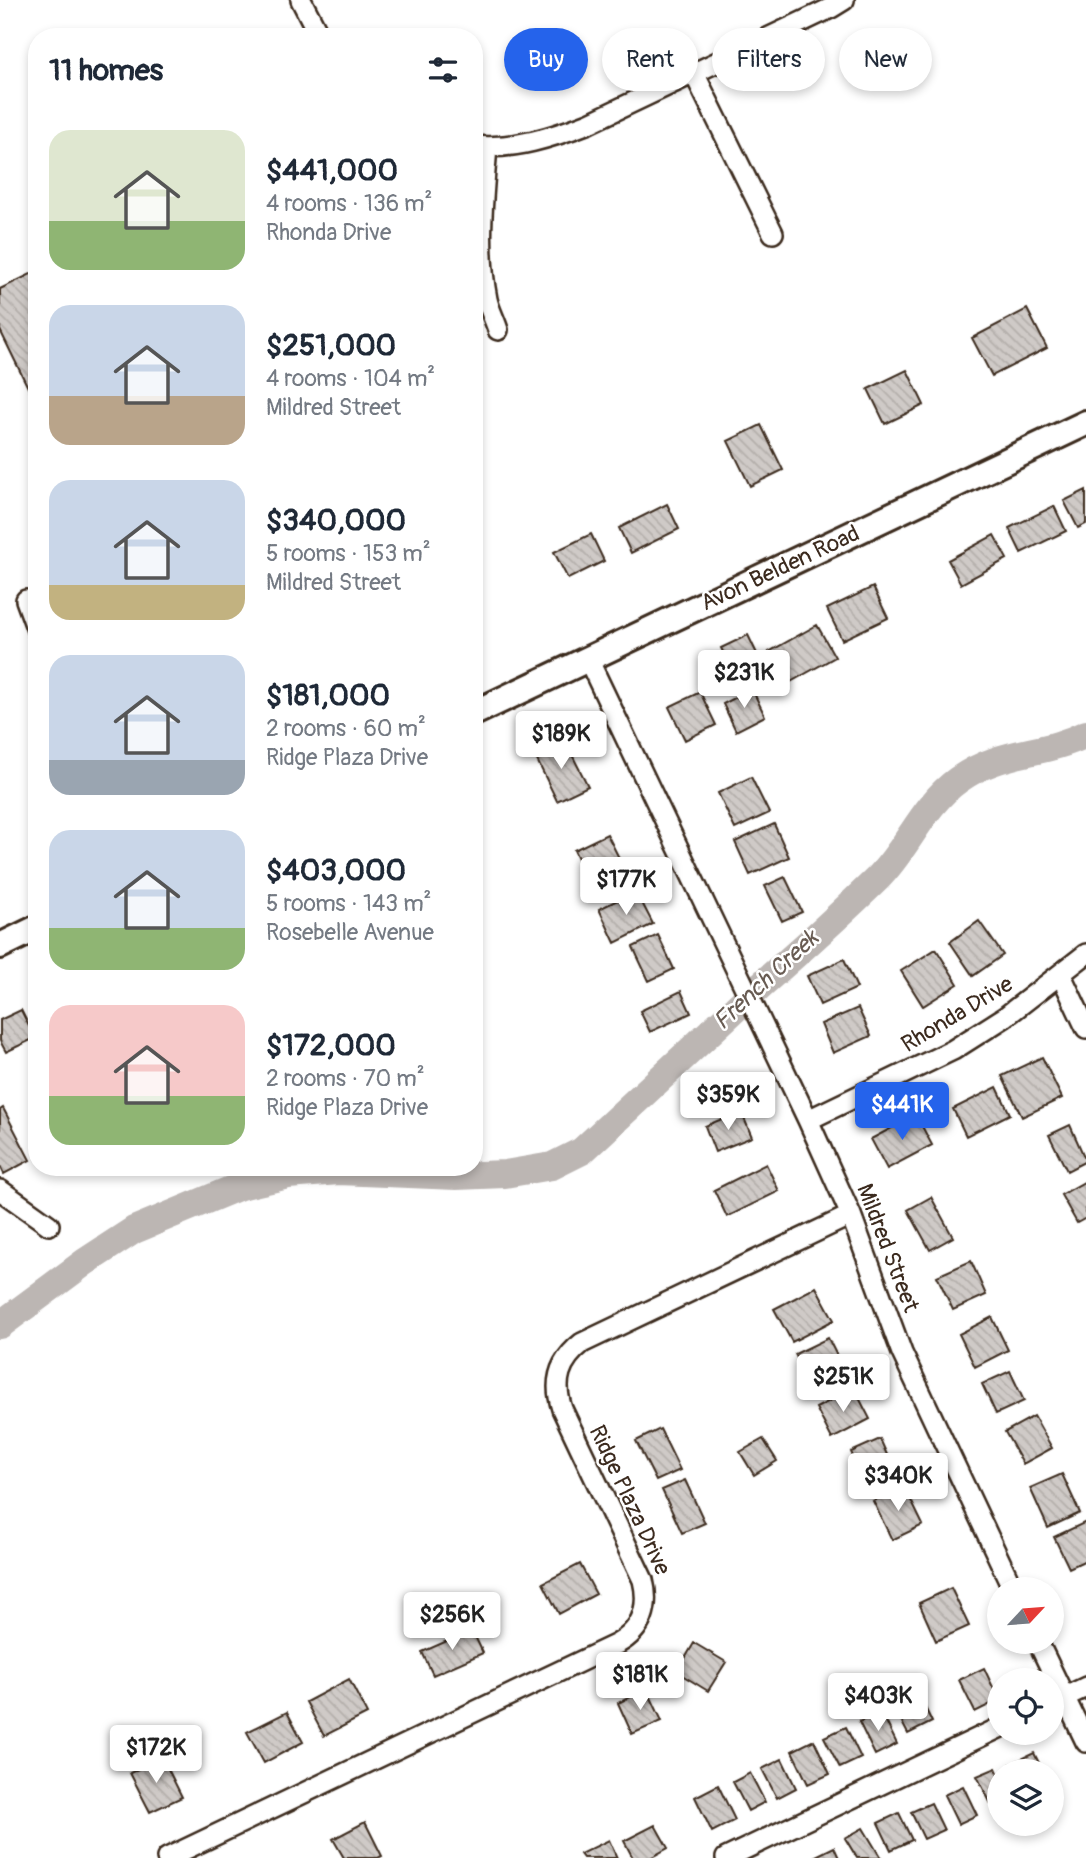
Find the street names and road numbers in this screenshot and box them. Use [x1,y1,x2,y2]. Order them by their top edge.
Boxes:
street label: Avon Belden Road [696,519,864,617]
street label: Rhonda Drive [896,969,1019,1059]
street label: Mildred Street [850,1180,926,1317]
street label: Ridge Plaza Drive [583,1420,678,1580]

